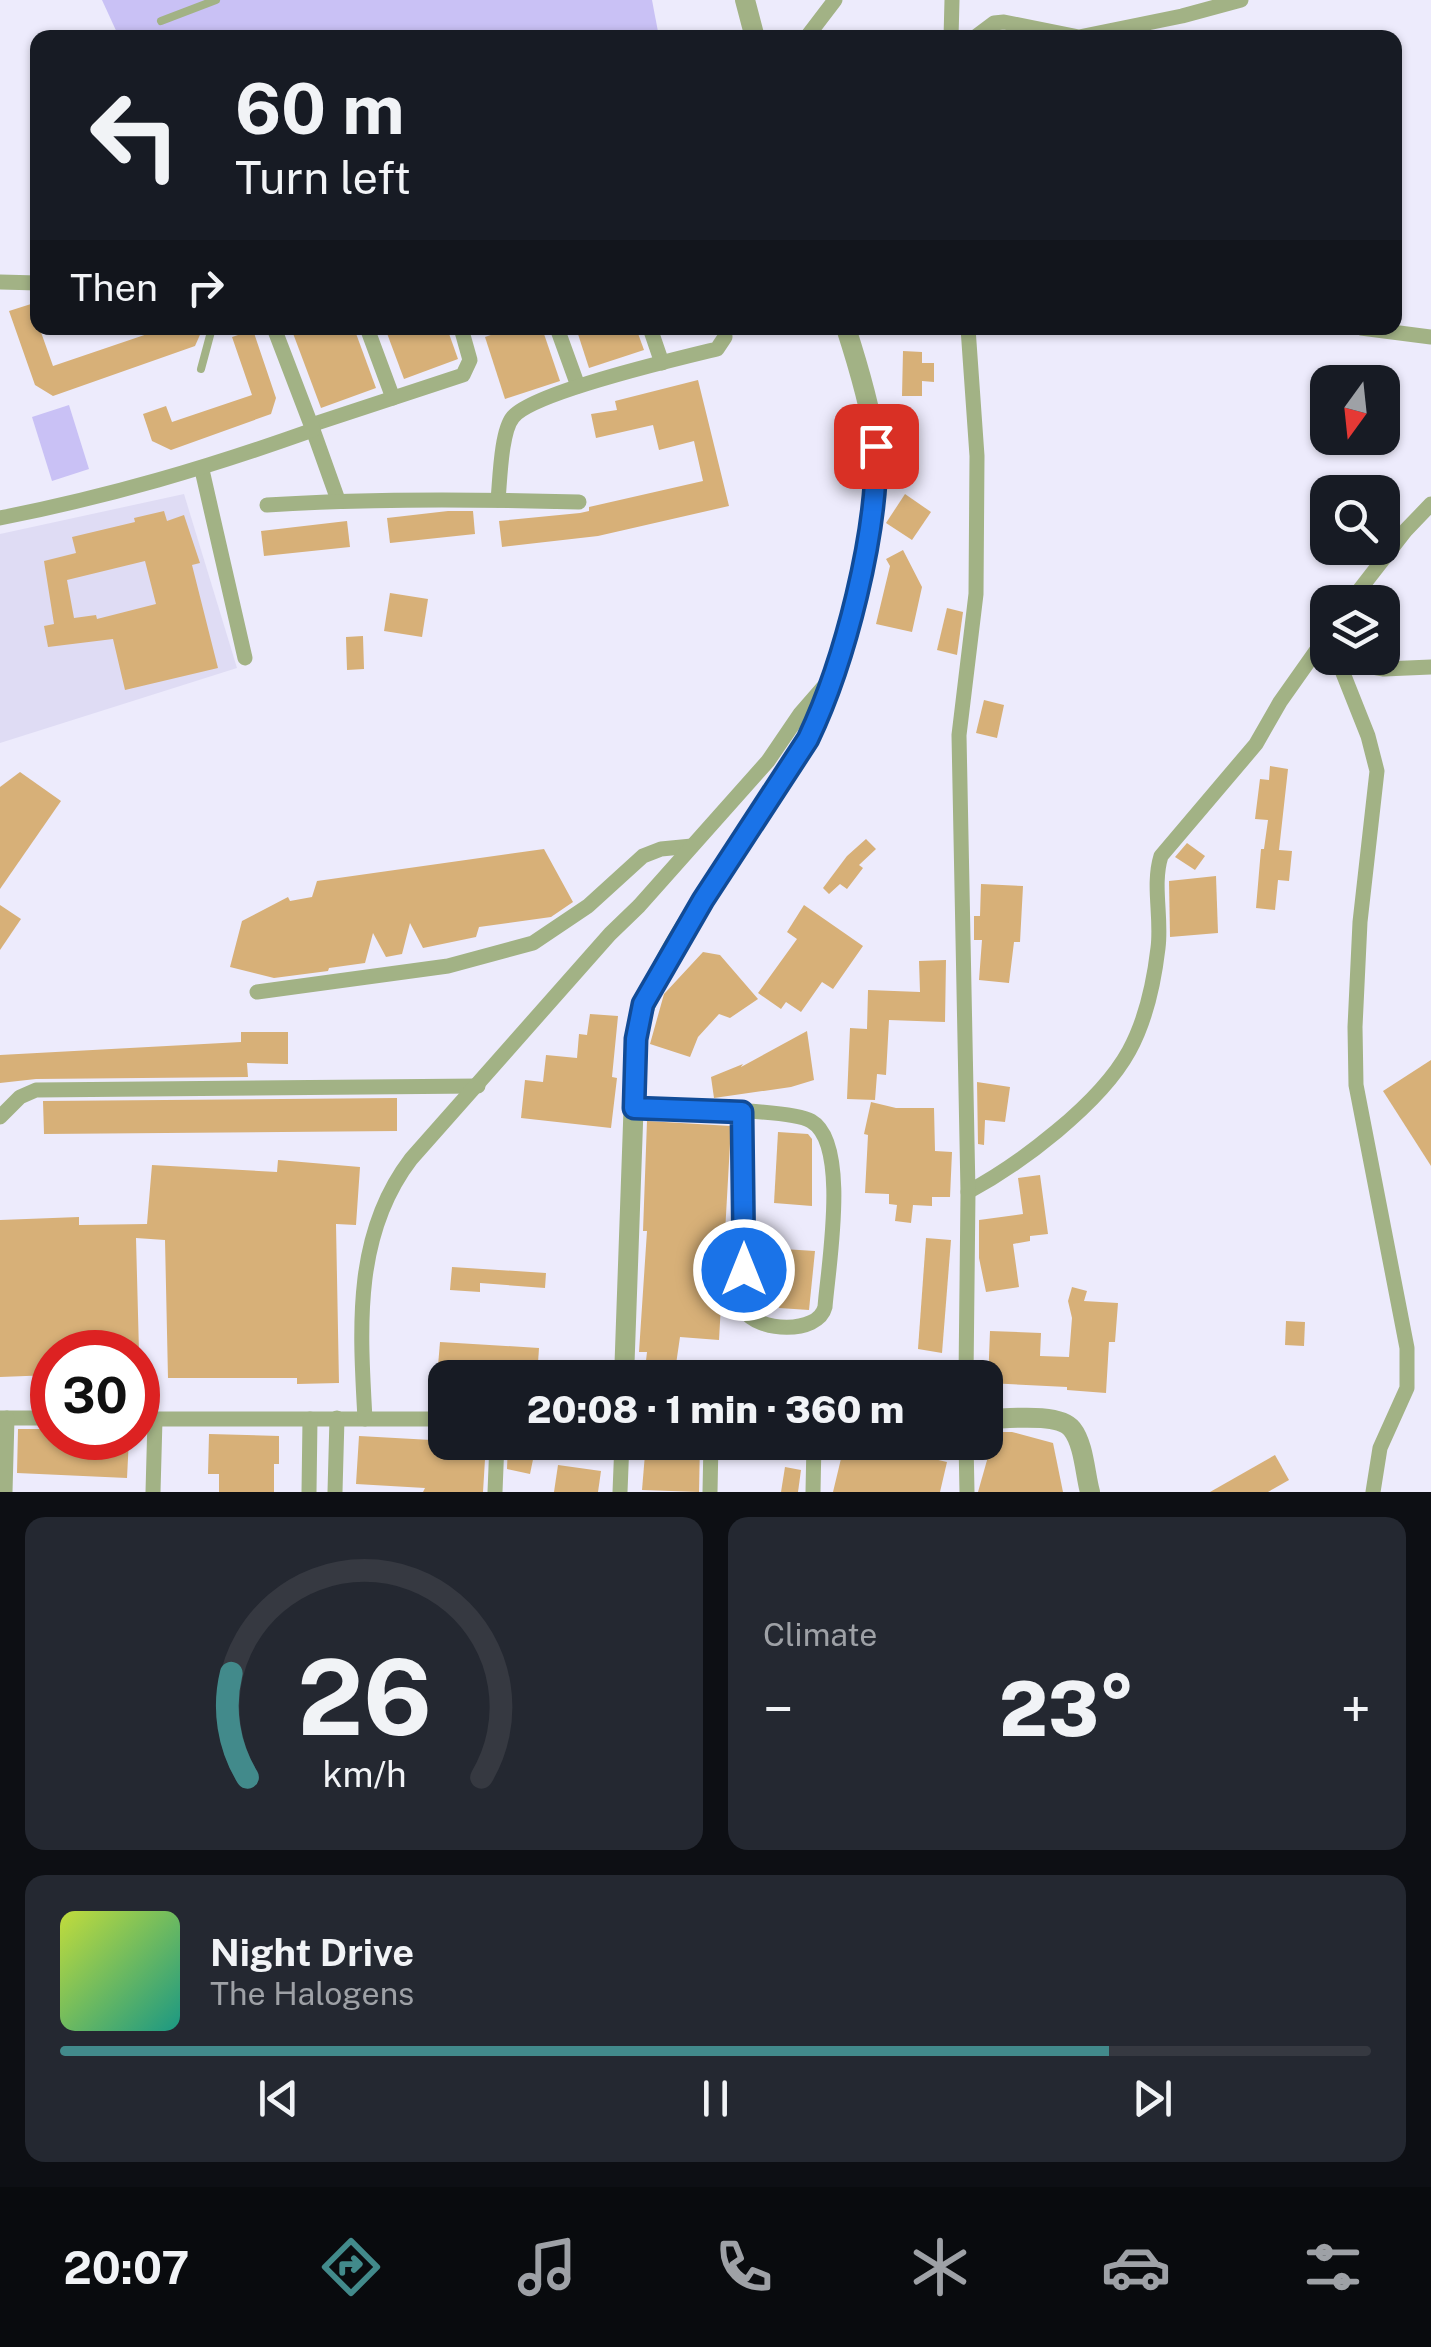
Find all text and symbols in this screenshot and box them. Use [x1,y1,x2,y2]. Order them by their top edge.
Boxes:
text: 60 m [235,67,405,150]
icon: left [70,70,200,200]
text: Turn left [235,151,411,204]
icon: right [178,260,233,315]
text: Then [70,265,158,310]
north arrow [1310,365,1400,455]
map controls [1310,365,1400,675]
pin [834,404,919,489]
icon: arrive [849,419,904,474]
button: search [1310,475,1400,565]
button: layers [1310,585,1400,675]
position arrow [692,1218,796,1322]
speed limit sign: 30 [30,1330,160,1460]
text: 20:08 · 1 min · 360 m [527,1387,904,1432]
text: Climate [763,1616,877,1653]
text: 26 [297,1636,431,1758]
text: 23° [999,1665,1135,1753]
text: − [763,1677,794,1741]
text: + [1341,1677,1371,1741]
text: km/h [322,1753,406,1795]
text: Night Drive [210,1930,414,1975]
text: The Halogens [210,1975,414,2012]
icon: previous [251,2071,306,2126]
icon: pause [688,2071,743,2126]
icon: next [1125,2071,1180,2126]
icon: directions [316,2232,386,2302]
icon: music [512,2232,582,2302]
icon: phone [709,2232,779,2302]
icon: climate [905,2232,975,2302]
icon: car [1101,2232,1171,2302]
icon: filters [1298,2232,1368,2302]
text: 20:07 [63,2241,189,2294]

